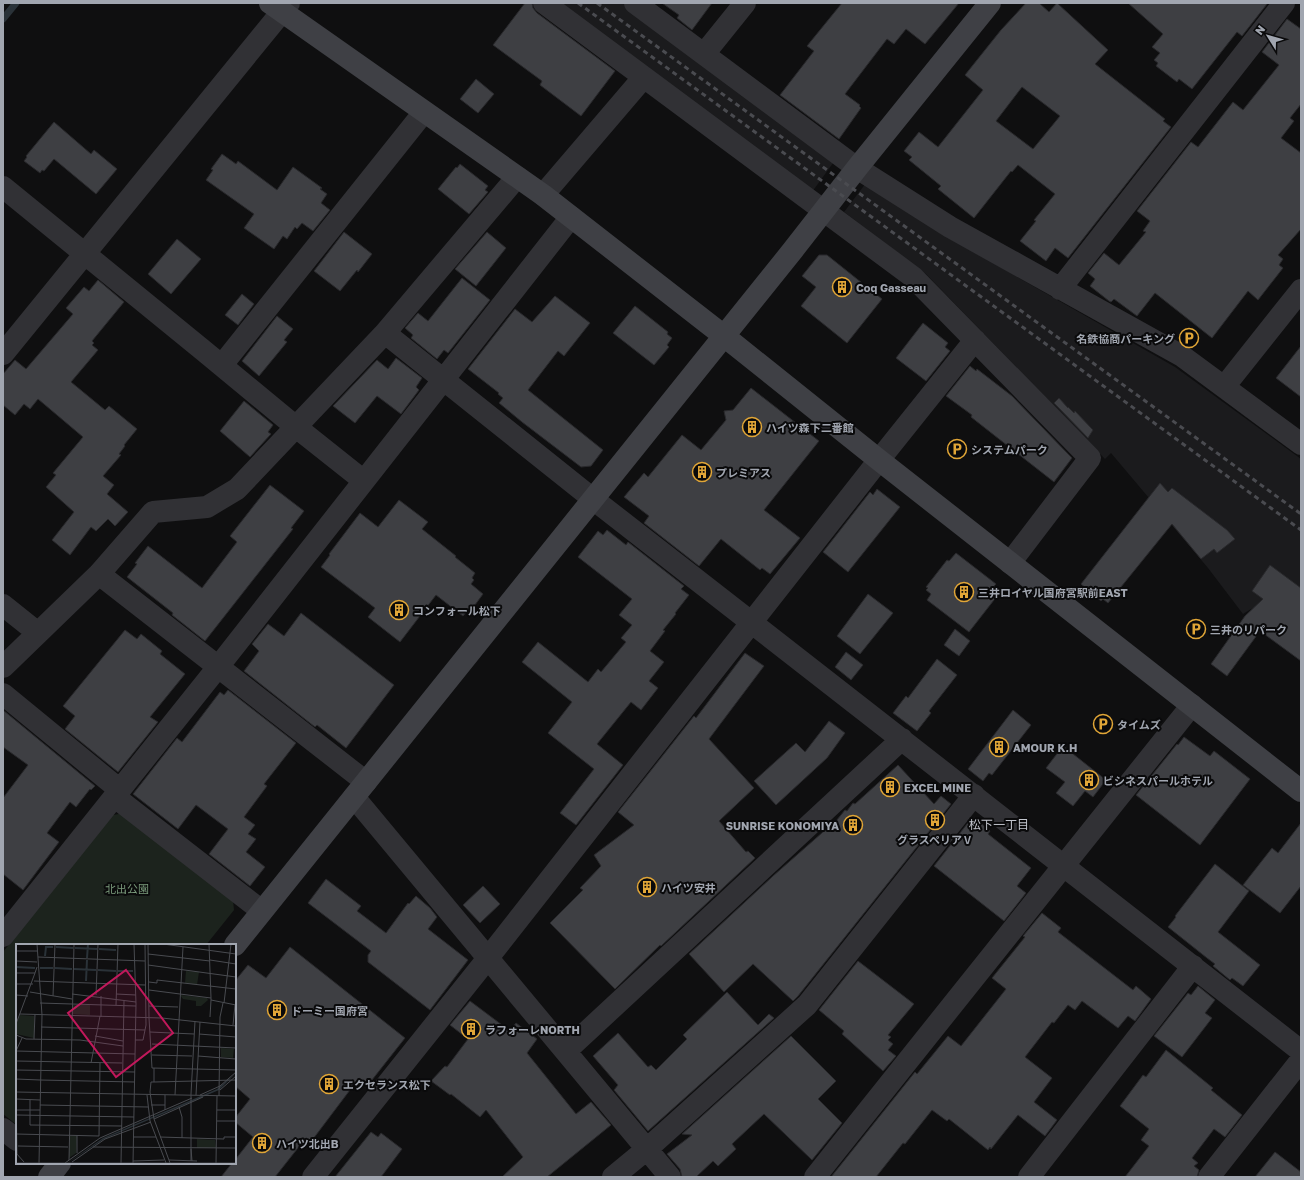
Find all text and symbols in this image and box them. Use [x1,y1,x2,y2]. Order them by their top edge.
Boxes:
north arrow [1248,16,1288,56]
text: N [1252,22,1267,37]
building icon: Coq Gasseau [831,276,853,298]
place label: Coq Gasseau [856,281,926,294]
parking icon: 名鉄協商パーキング [1178,327,1200,349]
place label: 名鉄協商パーキング [1076,332,1175,345]
building icon: ハイツ森下二番館 [741,416,763,438]
place label: ハイツ森下二番館 [766,421,854,434]
parking icon: システムパーク [946,438,968,460]
place label: システムパーク [971,443,1048,456]
building icon: プレミアス [691,461,713,483]
place label: プレミアス [716,466,771,479]
building icon: 三井ロイヤル国府宮駅前EAST [953,581,975,603]
place label: 三井ロイヤル国府宮駅前EAST [978,586,1128,599]
building icon: コンフォール松下 [388,599,410,621]
place label: コンフォール松下 [413,604,501,617]
parking icon: 三井のリパーク [1185,618,1207,640]
place label: 三井のリパーク [1210,623,1287,636]
parking icon: タイムズ [1092,713,1114,735]
place label: タイムズ [1117,718,1161,731]
building icon: AMOUR K.H [988,736,1010,758]
place label: AMOUR K.H [1013,741,1077,754]
building icon: ビシネスパールホテル [1078,769,1100,791]
place label: ビシネスパールホテル [1103,774,1213,787]
building icon: EXCEL MINE [879,776,901,798]
place label: EXCEL MINE [904,781,971,794]
building icon: グラスペリアⅤ [924,809,946,831]
building icon: SUNRISE KONOMIYA [842,814,864,836]
district label: 松下一丁目 [969,817,1029,832]
place label: SUNRISE KONOMIYA [726,819,839,832]
place label: グラスペリアⅤ [897,833,973,846]
building icon: ハイツ安井 [636,876,658,898]
place label: ハイツ安井 [661,881,716,894]
park label: 北出公園 [105,882,149,895]
inset map [16,944,236,1164]
building icon: ドーミー国府宮 [266,999,288,1021]
place label: ドーミー国府宮 [291,1004,368,1017]
building icon: ラフォーレNORTH [460,1018,482,1040]
place label: ラフォーレNORTH [485,1023,580,1036]
building icon: エクセランス松下 [318,1073,340,1095]
place label: エクセランス松下 [343,1078,431,1091]
building icon: ハイツ北出B [251,1132,273,1154]
place label: ハイツ北出B [276,1137,339,1150]

